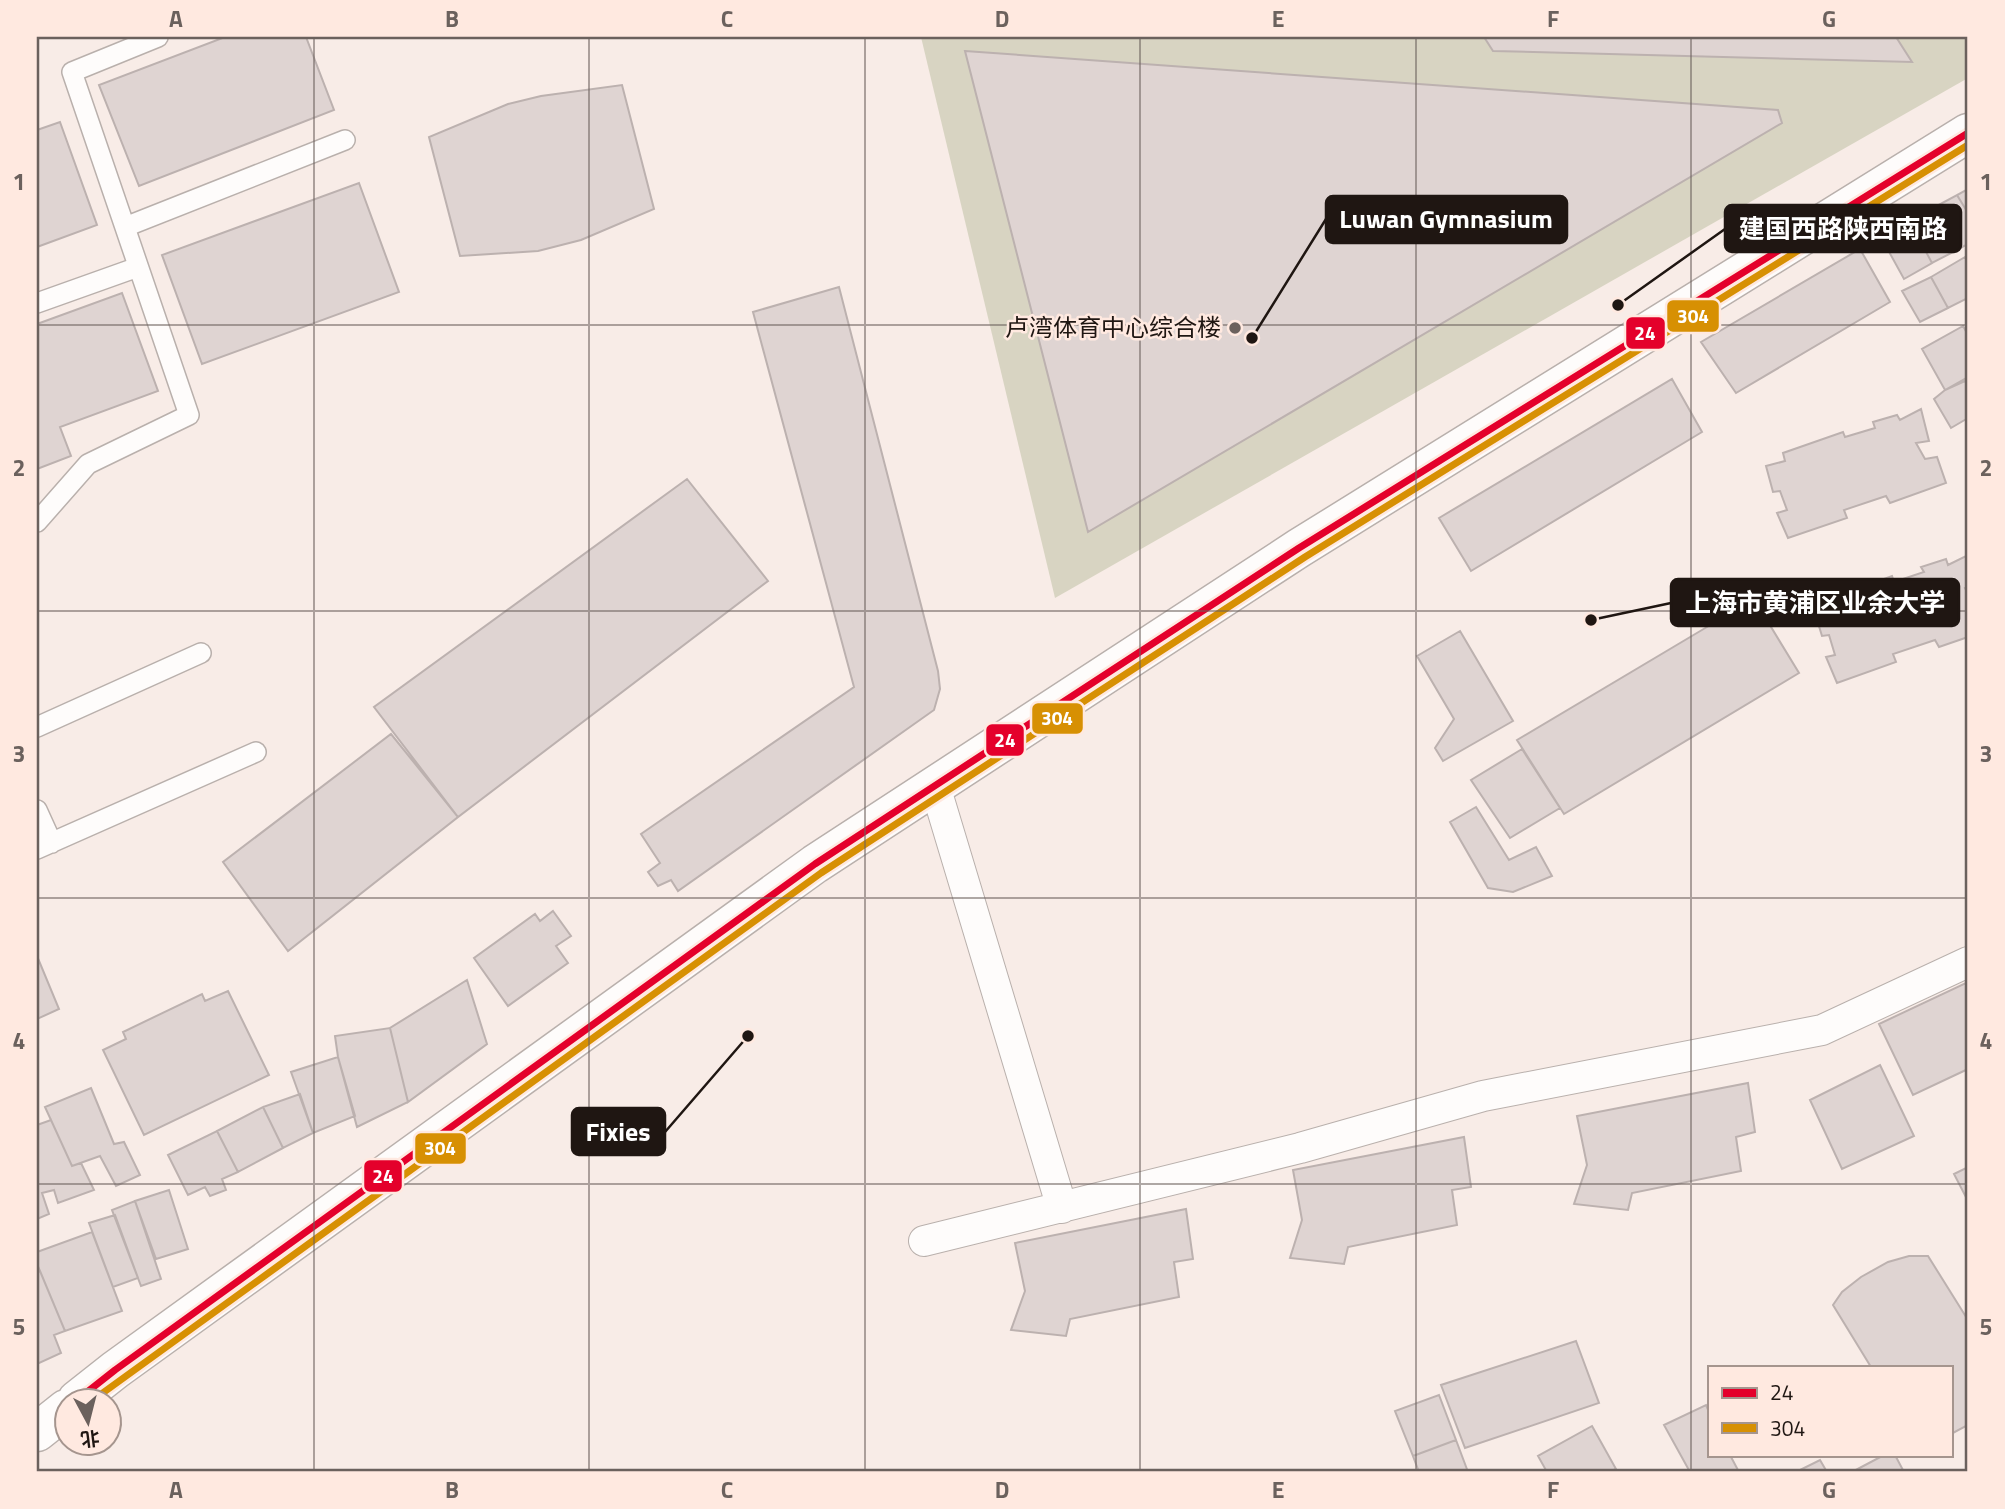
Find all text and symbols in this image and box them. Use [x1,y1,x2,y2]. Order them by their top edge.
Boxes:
text: A [169,1,183,36]
text: B [445,1,459,36]
text: C [721,1,733,36]
text: D [995,1,1009,36]
text: E [1272,1,1284,36]
text: F [1547,1,1559,36]
text: G [1822,1,1836,36]
text: 1 [13,164,25,199]
text: 1 [1980,164,1992,199]
callout: Luwan Gymnasium [1326,196,1567,243]
text: Luwan Gymnasium [1339,199,1553,238]
callout: 建国西路陕西南路 [1725,205,1961,252]
text: 建国西路陕西南路 [1739,209,1947,248]
line badge: 304 [1666,299,1720,333]
text: 304 [1677,301,1709,330]
place label: 卢湾体育中心综合楼 [1005,309,1221,345]
line badge: 24 [1625,316,1666,350]
text: 24 [1634,318,1656,347]
marker: 卢湾体育中心综合楼 [1227,320,1243,336]
text: 2 [13,450,25,485]
text: 2 [1980,450,1992,485]
callout: 上海市黄浦区业余大学 [1671,579,1959,626]
text: 上海市黄浦区业余大学 [1685,583,1945,622]
line badge: 304 [1031,702,1084,735]
text: 304 [1041,703,1073,732]
line badge: 24 [985,723,1025,757]
text: 24 [994,725,1016,754]
text: 3 [13,736,25,771]
text: 3 [1980,736,1992,771]
text: 4 [13,1023,25,1058]
text: 4 [1980,1023,1992,1058]
callout: Fixies [572,1108,665,1155]
text: Fixies [585,1112,651,1151]
line badge: 304 [414,1132,467,1165]
text: 304 [424,1133,456,1162]
line badge: 24 [363,1159,403,1193]
text: 24 [372,1161,394,1190]
text: 5 [13,1309,25,1344]
text: 5 [1980,1309,1992,1344]
legend [1708,1366,1952,1456]
text: 24 [1770,1376,1794,1408]
north arrow [52,1386,122,1456]
text: 304 [1770,1412,1805,1444]
text: 北 [79,1424,101,1455]
text: A [169,1472,183,1507]
text: B [445,1472,459,1507]
text: C [721,1472,733,1507]
text: D [995,1472,1009,1507]
text: E [1272,1472,1284,1507]
text: F [1547,1472,1559,1507]
text: G [1822,1472,1836,1507]

